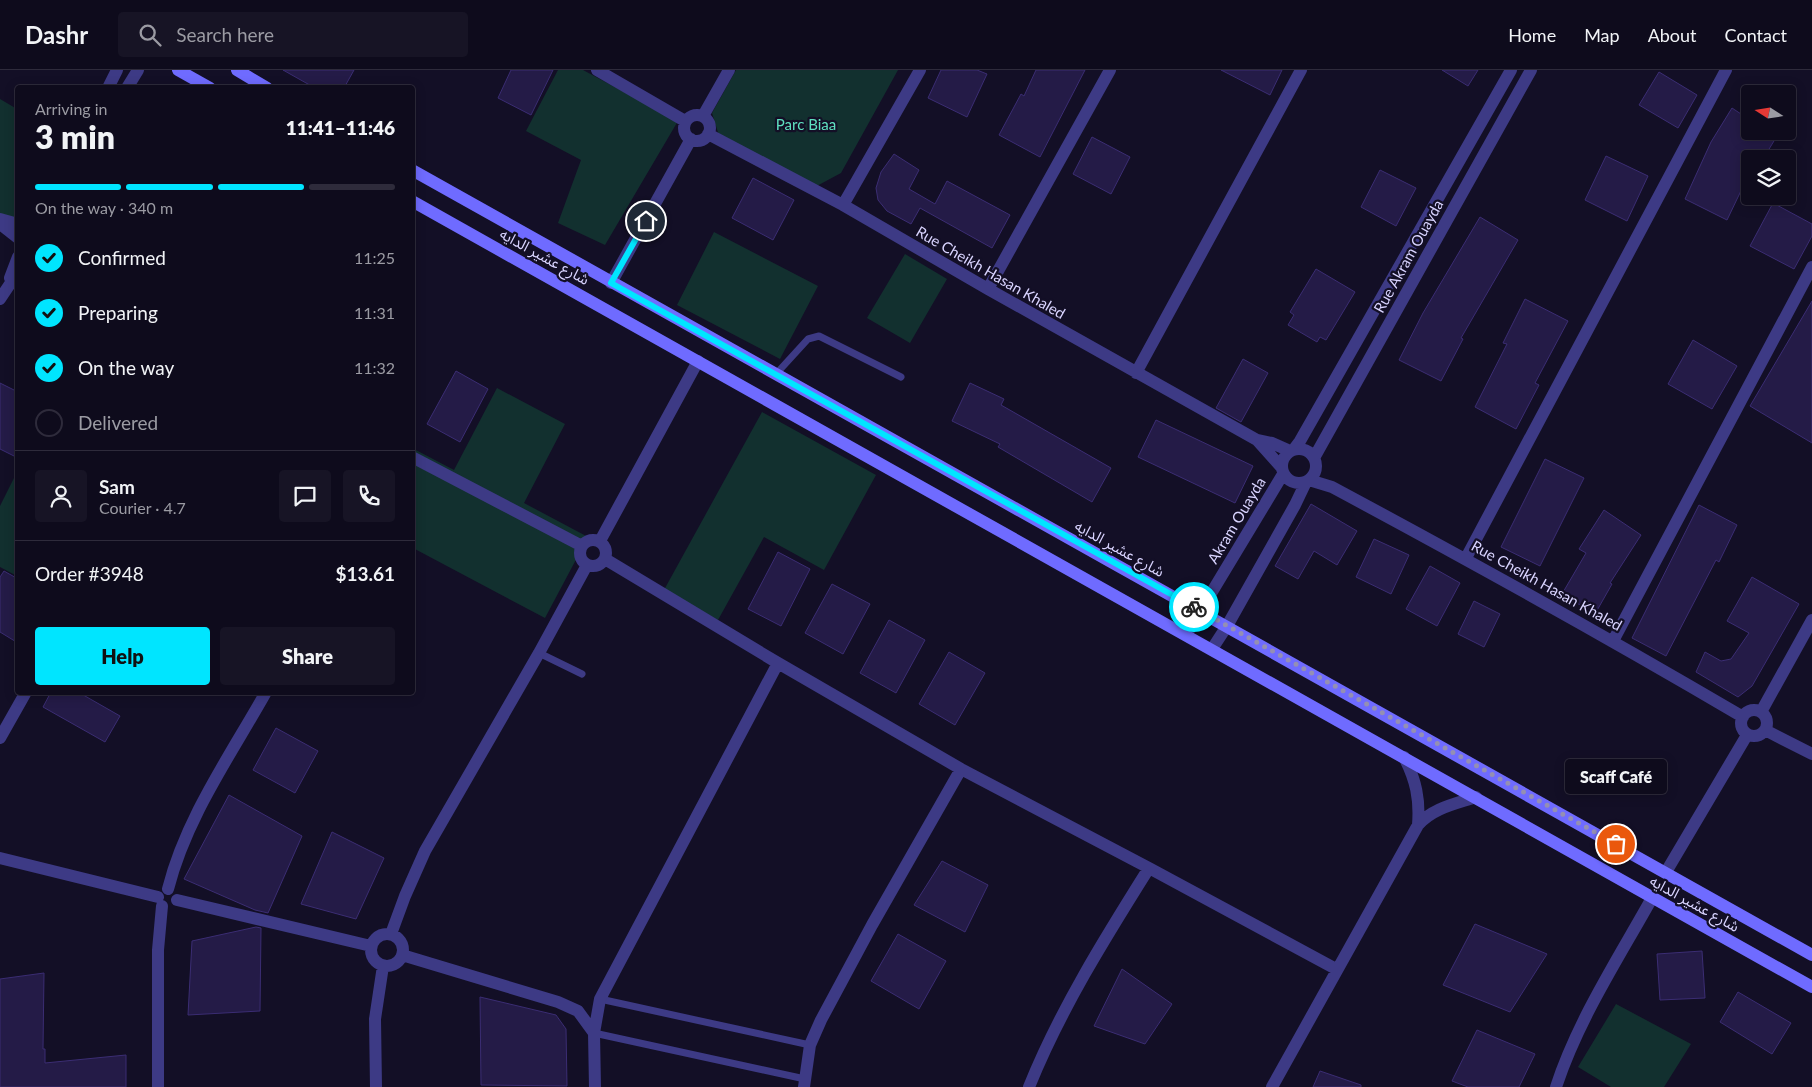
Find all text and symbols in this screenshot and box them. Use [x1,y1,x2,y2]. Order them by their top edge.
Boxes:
search box [118,12,468,57]
text: Dashr [25,20,88,49]
icon: search [136,21,164,49]
text: Search here [176,23,274,46]
text: Home [1508,24,1556,46]
text: Map [1584,24,1620,46]
text: About [1648,24,1697,46]
text: Contact [1725,24,1787,46]
north arrow [1741,85,1796,140]
map controls [1741,85,1796,205]
text: Arriving in [35,99,108,118]
park label: Parc Biaa [776,115,836,133]
text: 11:41–11:46 [286,116,395,139]
text: 3 min [35,117,115,156]
button: layers [1741,150,1796,205]
street label: Rue Akram Ouayda [1370,196,1446,316]
text: On the way · 340 m [35,198,173,217]
pin [625,200,667,242]
icon: home [632,207,660,235]
street label: Rue Cheikh Hasan Khaled [913,222,1069,322]
street label: شارع عشير الدايه [495,224,593,292]
icon: check [35,244,63,272]
text: Confirmed [78,246,166,269]
text: 11:25 [354,248,395,267]
icon: check [35,299,63,327]
text: Preparing [78,301,158,324]
text: 11:31 [354,303,395,322]
icon: check [35,354,63,382]
text: On the way [78,356,174,379]
text: 11:32 [354,358,395,377]
text: Delivered [78,411,158,434]
button: person [35,470,87,522]
button: chat [279,470,331,522]
button: phone [343,470,395,522]
street label: Akram Ouayda [1203,474,1269,566]
text: Sam [99,475,135,498]
text: Courier · 4.7 [99,498,186,517]
street label: شارع عشير الدايه [1070,516,1168,584]
street label: Rue Cheikh Hasan Khaled [1469,536,1625,634]
text: Order #3948 [35,562,144,585]
text: $13.61 [335,562,395,585]
courier [1169,582,1219,632]
icon: bike [1180,593,1208,621]
button: Help [35,627,210,685]
button: Share [220,627,395,685]
callout: Scaff Café [1565,759,1667,794]
text: Scaff Café [1580,767,1652,786]
pin [1595,823,1637,865]
icon: bag [1602,830,1630,858]
street label: شارع عشير الدايه [1645,871,1743,939]

